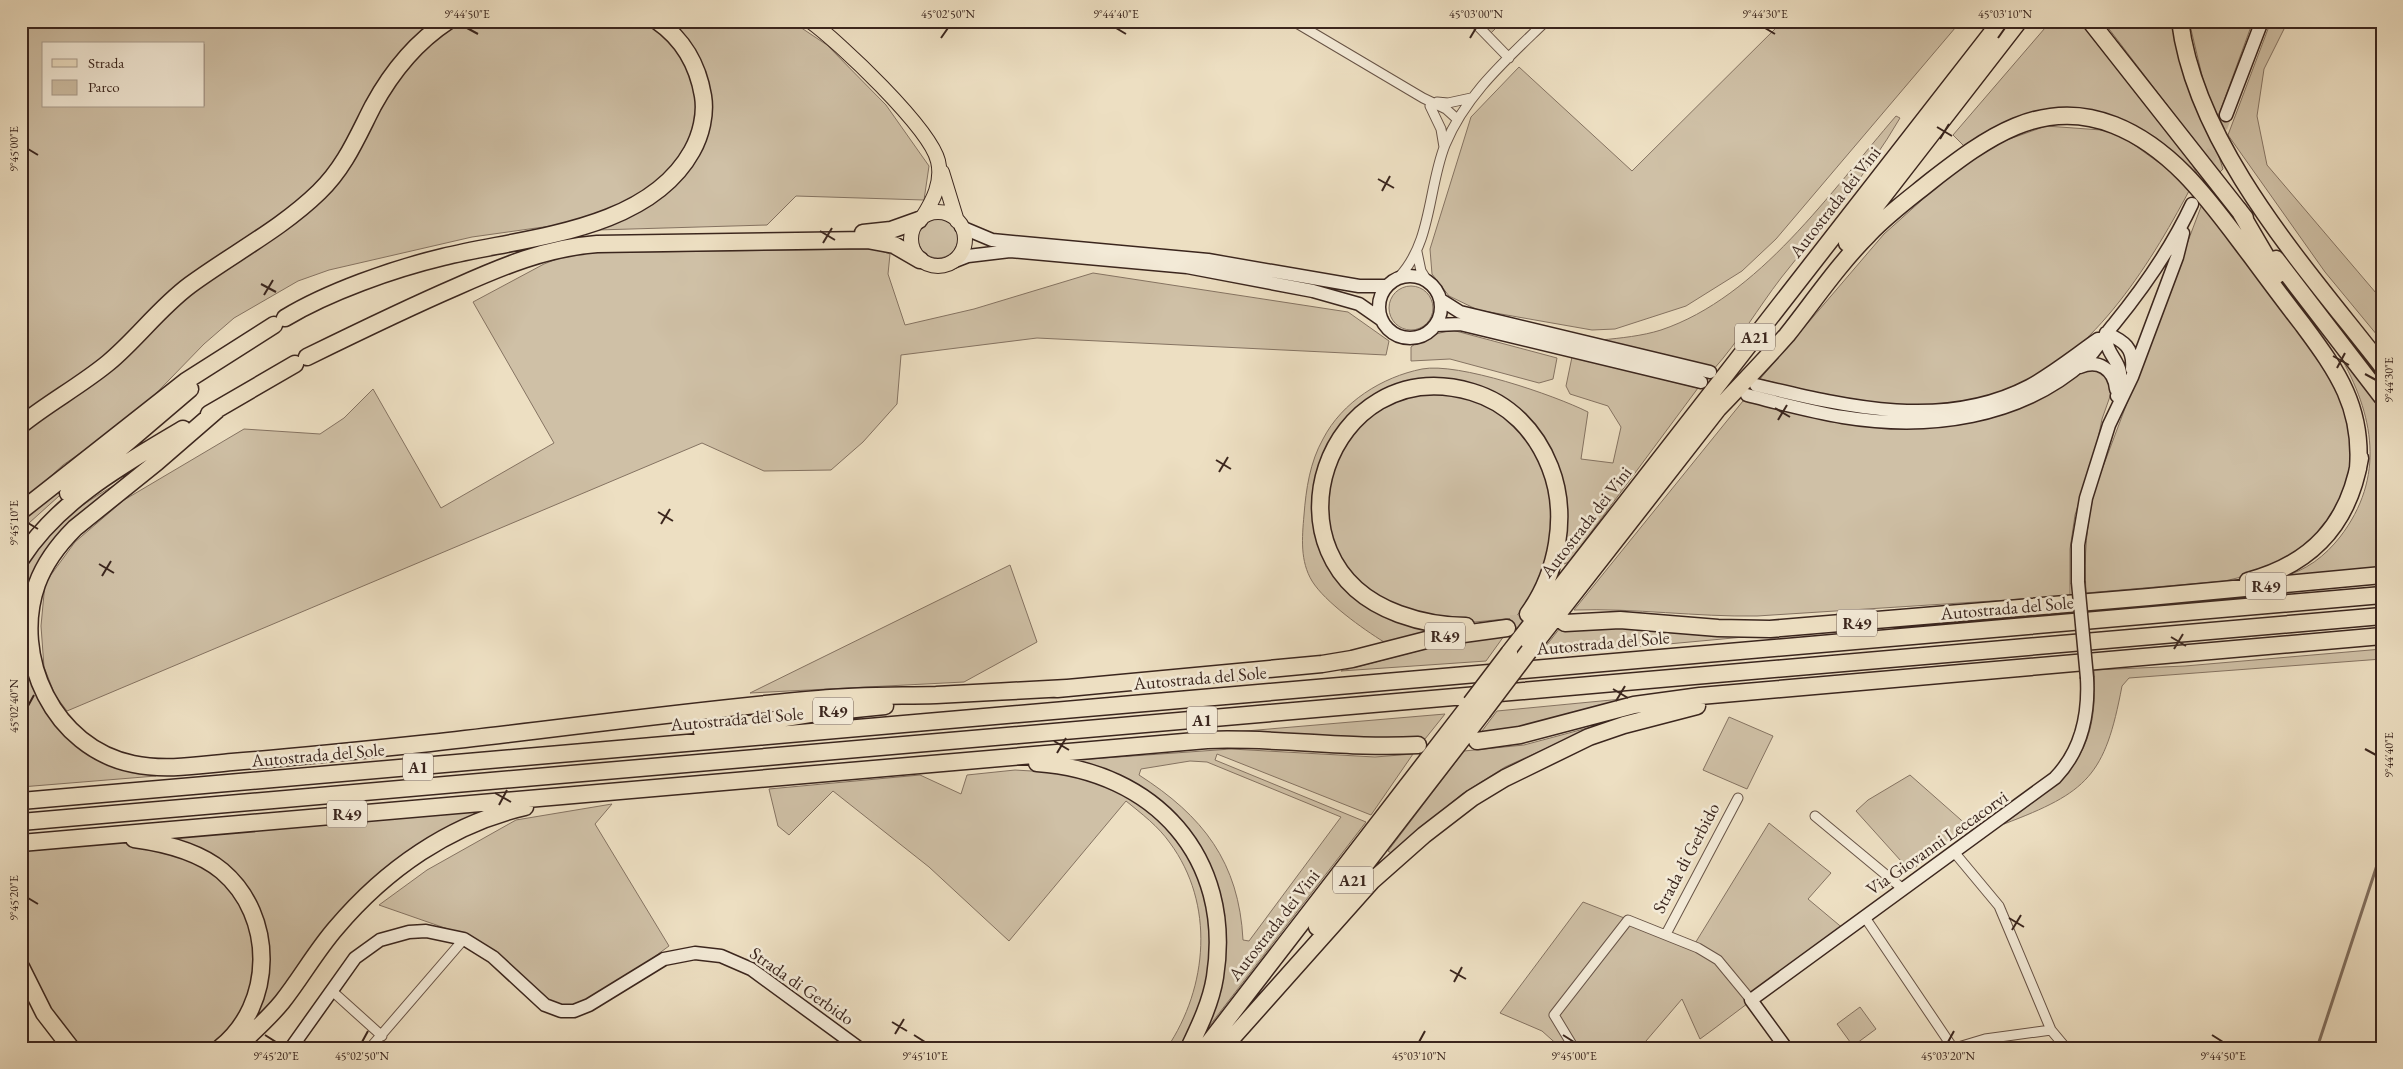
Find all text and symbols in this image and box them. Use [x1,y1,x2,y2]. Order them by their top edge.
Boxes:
text: 9°44'50"E [444,6,490,22]
text: 45°02'50"N [921,6,975,22]
text: 9°44'40"E [1093,6,1139,22]
text: 45°03'00"N [1449,6,1503,22]
text: 9°44'30"E [1742,6,1788,22]
text: 45°03'10"N [1978,6,2032,22]
legend [42,42,205,108]
text: Strada [88,53,124,72]
text: Parco [88,77,120,96]
text: 9°45'00"E [6,126,22,172]
street label: Autostrada dei Vini [1783,141,1886,263]
road number: A21 [1735,324,1775,351]
text: 9°44'30"E [2381,357,2397,403]
street label: Autostrada dei Vini [1534,461,1637,583]
text: 9°45'10"E [6,500,22,546]
road number: R49 [2246,572,2286,600]
street label: Autostrada del Sole [1938,590,2074,625]
road number: R49 [1837,610,1877,636]
road number: R49 [1425,622,1465,650]
street label: Autostrada del Sole [1534,625,1670,660]
street label: Autostrada del Sole [1131,660,1267,695]
text: 45°02'40"N [6,679,22,733]
road number: R49 [813,698,853,724]
street label: Autostrada del Sole [668,701,804,736]
road number: A1 [1187,706,1217,734]
text: 9°44'40"E [2381,732,2397,778]
street label: Autostrada del Sole [249,737,385,772]
road number: A1 [403,754,433,780]
street label: Via Giovanni Leccacorvi [1861,785,2012,900]
street label: Strada di Gerbido [1647,798,1724,917]
road number: R49 [327,801,367,828]
street label: Autostrada dei Vini [1222,864,1325,986]
road number: A21 [1333,866,1373,894]
text: 9°45'20"E [6,875,22,921]
street label: Strada di Gerbido [746,941,859,1030]
text: 9°45'20"E [253,1048,299,1064]
text: 45°02'50"N [335,1048,389,1064]
text: 9°45'10"E [902,1048,948,1064]
text: 45°03'10"N [1392,1048,1446,1064]
text: 9°45'00"E [1551,1048,1597,1064]
text: 45°03'20"N [1921,1048,1975,1064]
text: 9°44'50"E [2200,1048,2246,1064]

